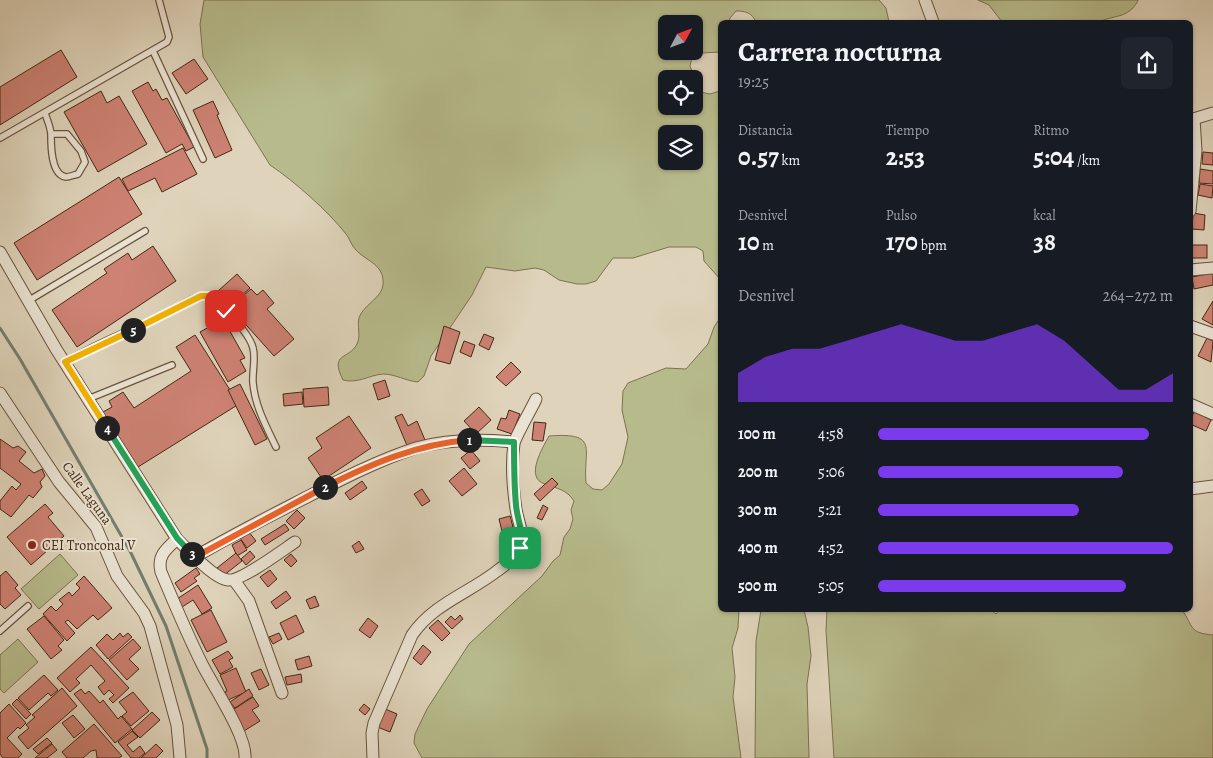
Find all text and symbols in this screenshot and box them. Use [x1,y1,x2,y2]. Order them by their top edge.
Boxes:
north arrow [658,15,702,60]
map controls [658,15,703,170]
text: Carrera nocturna [738,33,942,71]
button: share [1121,37,1173,89]
button: locate [658,70,703,115]
text: 19:25 [738,71,769,93]
text: Distancia [738,121,793,140]
text: Tiempo [886,121,929,140]
text: Ritmo [1033,121,1069,140]
button: layers [658,125,703,170]
text: 0.57 [738,140,779,174]
text: 2:53 [886,140,925,174]
text: 5:04 [1033,140,1074,174]
text: km [779,151,800,170]
text: /km [1074,151,1100,170]
text: Desnivel [738,206,787,225]
text: Pulso [886,206,917,225]
text: kcal [1033,206,1056,225]
text: 10 [738,225,760,259]
text: 170 [886,225,918,259]
text: 38 [1033,225,1056,259]
text: m [760,236,774,255]
text: bpm [918,236,947,255]
text: Desnivel [738,285,794,307]
text: 264–272 m [1103,285,1173,307]
pin [205,290,247,332]
icon: check [212,297,240,325]
pin: 5 [120,318,146,342]
text: 5 [131,321,136,340]
pin: 4 [94,416,120,440]
text: 4 [104,419,111,438]
text: 100 m [738,423,776,445]
text: 4:58 [818,423,844,445]
pin: 1 [456,428,482,452]
text: 1 [467,431,472,450]
street label: Calle Laguna [58,458,117,529]
text: 200 m [738,461,778,483]
text: 5:06 [818,461,845,483]
pin: 2 [312,474,338,500]
text: 2 [322,478,329,497]
text: 300 m [738,499,777,521]
text: 5:21 [818,499,842,521]
pin [499,527,541,569]
icon: arrive [506,534,534,562]
place label: CEI Tronconal V [42,536,136,555]
text: 400 m [738,537,778,559]
text: 4:52 [818,537,844,559]
marker: CEI Tronconal V [26,539,38,551]
pin: 3 [180,542,204,566]
text: 3 [189,545,196,564]
text: 500 m [738,575,777,597]
text: 5:05 [818,575,844,597]

